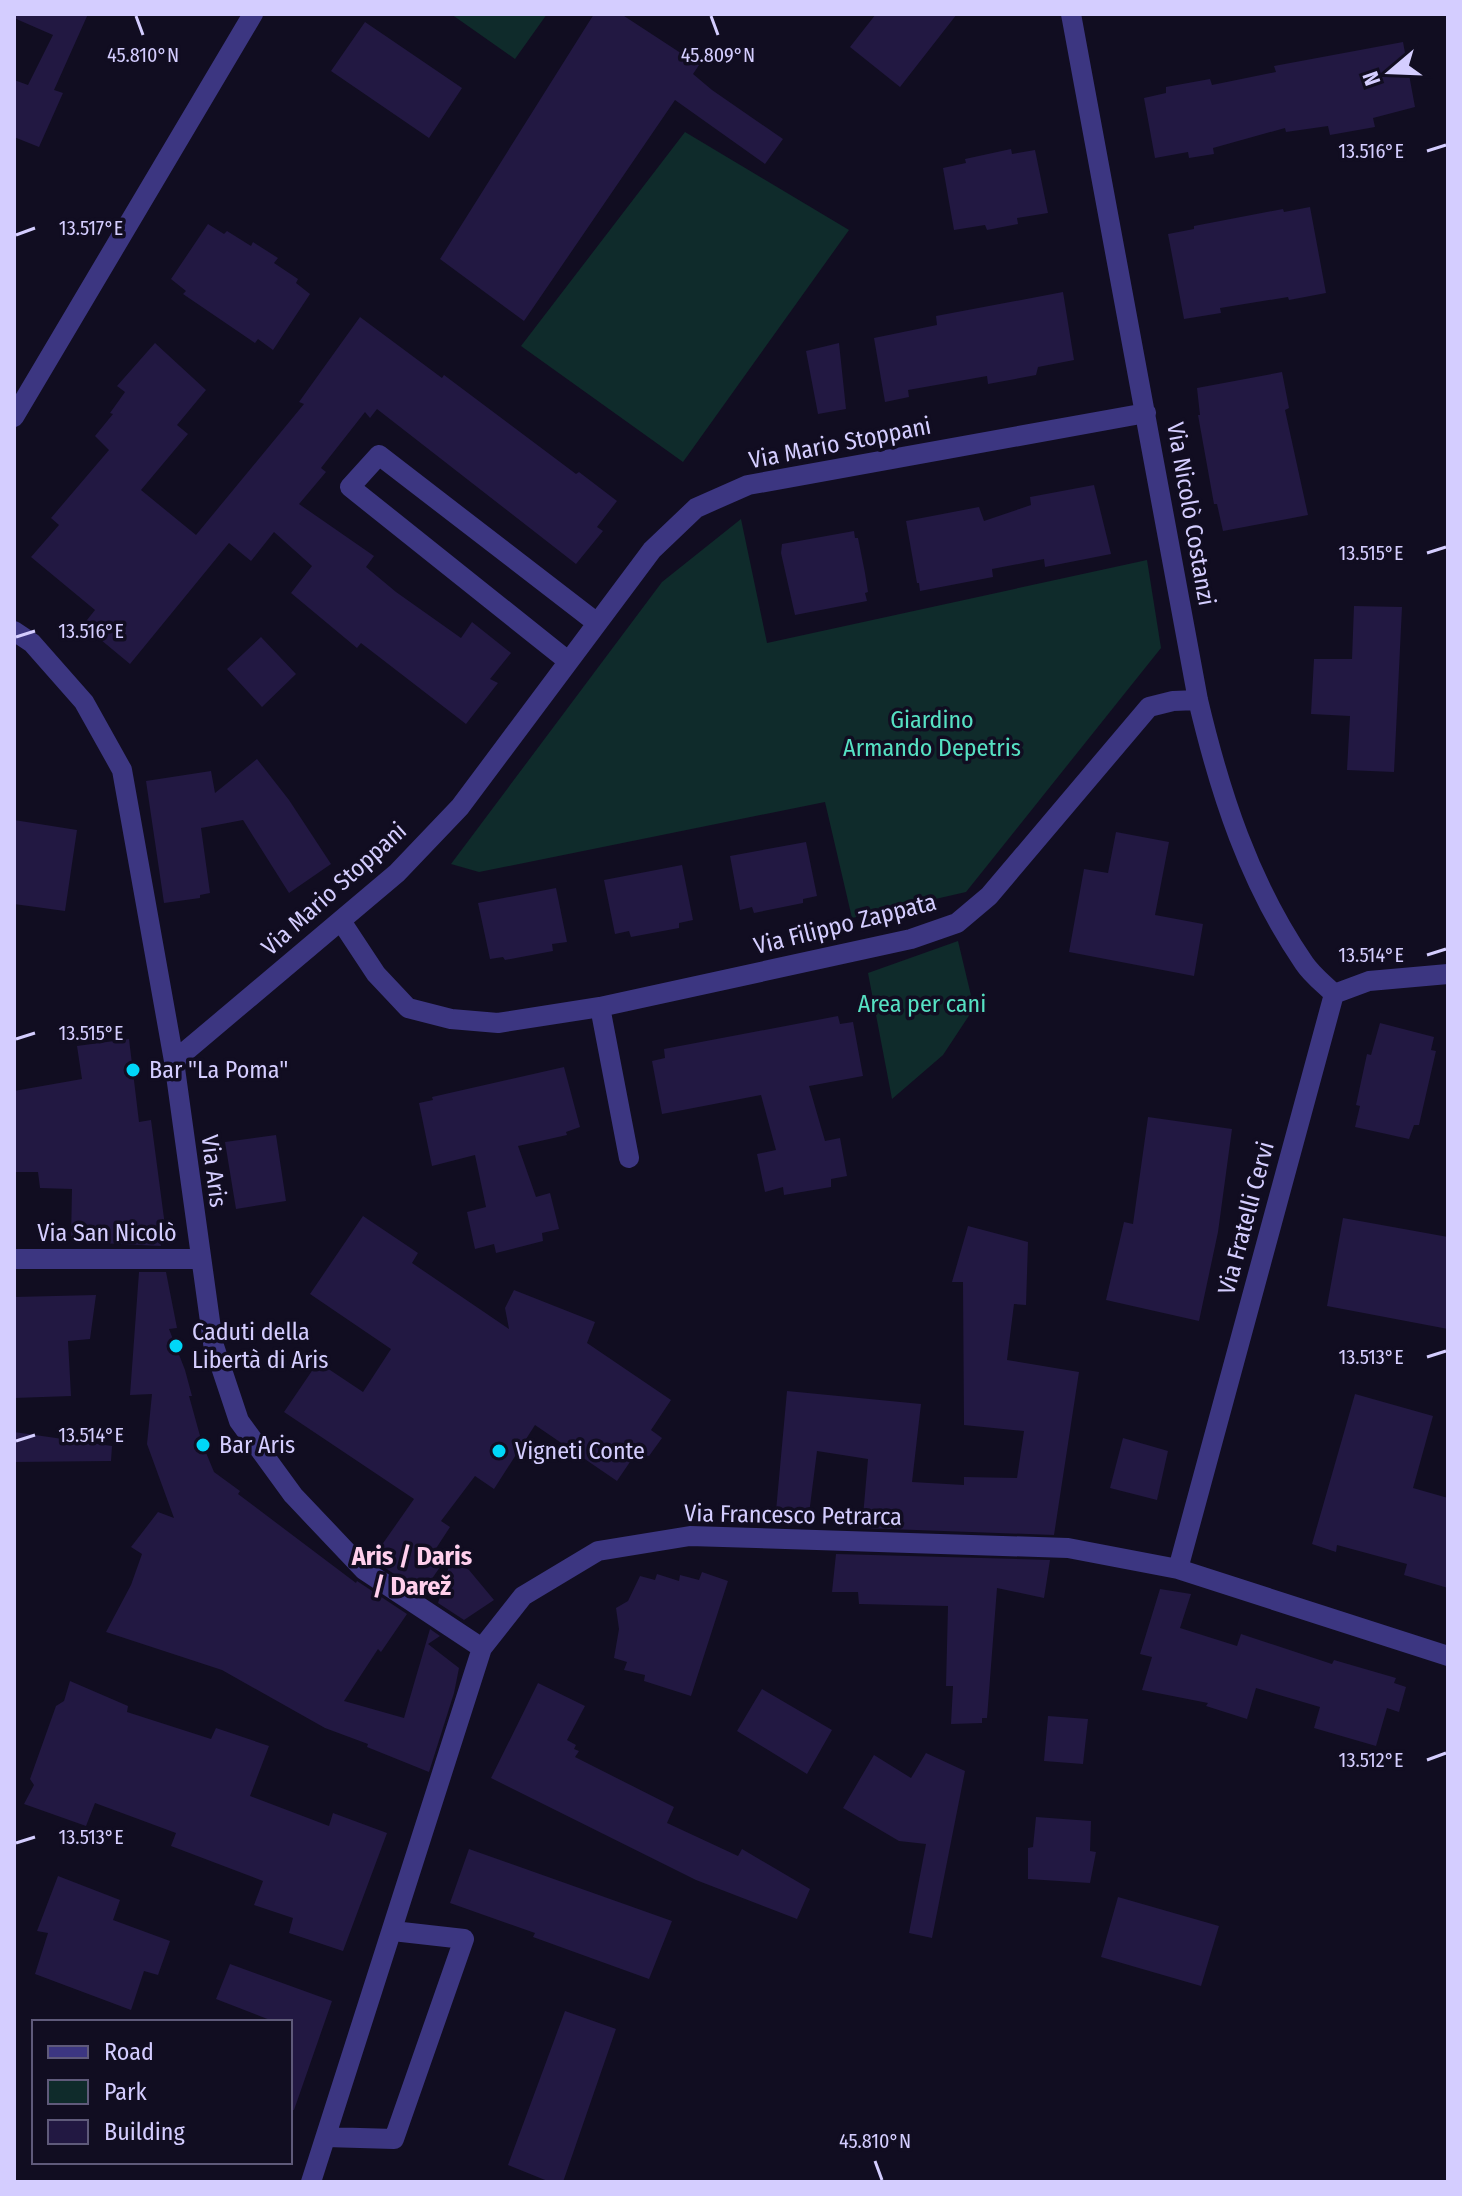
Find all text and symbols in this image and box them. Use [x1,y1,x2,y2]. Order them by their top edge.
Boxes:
north arrow [1350,32,1430,112]
text: 45.810°N [107,43,179,67]
text: 45.809°N [681,43,755,67]
text: N [1357,68,1386,89]
text: 13.516°E [1338,139,1404,163]
text: 13.517°E [59,216,123,240]
street label: Via Mario Stoppani [747,412,933,474]
street label: Via Nicolò Costanzi [1161,420,1221,608]
text: 13.515°E [1339,541,1404,565]
text: 13.516°E [58,619,124,643]
park label: Giardino Armando Depetris [843,706,1021,762]
street label: Via Mario Stoppani [256,817,412,961]
street label: Via Filippo Zappata [751,888,939,960]
text: 13.514°E [1338,943,1404,967]
park label: Area per cani [858,990,986,1018]
text: 13.515°E [59,1021,124,1045]
place label: Bar "La Poma" [149,1056,288,1084]
marker: Bar "La Poma" [124,1061,142,1079]
street label: Via Aris [196,1133,232,1209]
street label: Via Fratelli Cervi [1212,1138,1280,1298]
street label: Via San Nicolò [37,1219,177,1247]
place label: Caduti della Libertà di Aris [192,1318,329,1374]
marker: Caduti della Libertà di Aris [167,1337,185,1355]
text: 13.513°E [1338,1345,1404,1369]
text: 13.514°E [58,1423,124,1447]
place label: Bar Aris [219,1431,295,1459]
marker: Bar Aris [194,1436,212,1454]
place label: Vigneti Conte [515,1437,645,1465]
marker: Vigneti Conte [490,1442,508,1460]
street label: Via Francesco Petrarca [684,1499,902,1531]
district label: Aris / Daris / Darež [351,1541,472,1602]
text: 13.512°E [1339,1748,1403,1772]
text: 13.513°E [58,1825,124,1849]
legend [32,2020,292,2164]
text: Road [104,2038,154,2066]
text: Park [104,2078,147,2106]
text: Building [104,2118,186,2146]
text: 45.810°N [839,2129,911,2153]

